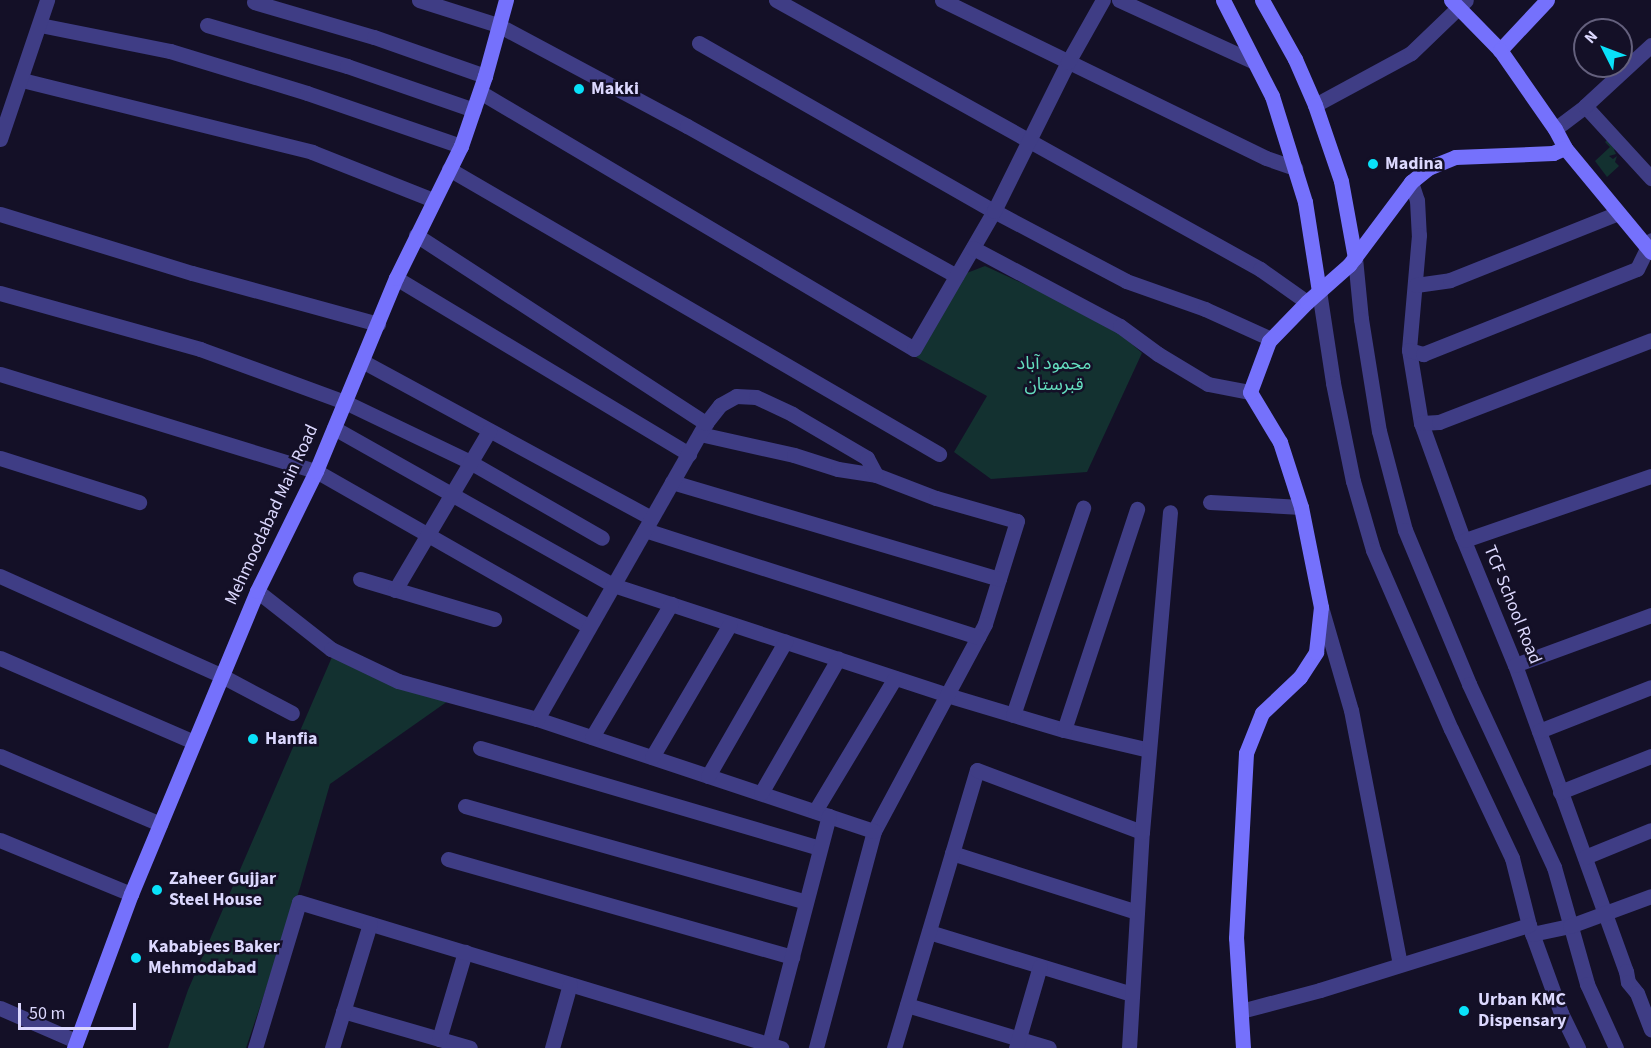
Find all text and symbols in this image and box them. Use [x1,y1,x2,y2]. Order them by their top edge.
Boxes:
north arrow [1573,18,1633,78]
text: N [1579,26,1603,49]
place label: Makki [591,78,639,100]
marker: Makki [572,82,586,96]
place label: Madina [1385,153,1443,175]
marker: Madina [1366,157,1380,171]
park label: محمود آباد قبرستان [1017,354,1091,397]
street label: Mehmoodabad Main Road [221,421,323,609]
street label: TCF School Road [1478,543,1546,667]
place label: Hanfia [265,728,318,750]
marker: Hanfia [246,732,260,746]
place label: Zaheer Gujjar Steel House [169,869,276,912]
marker: Zaheer Gujjar Steel House [150,883,164,897]
place label: Kababjees Baker Mehmodabad [148,937,280,980]
marker: Kababjees Baker Mehmodabad [129,951,143,965]
place label: Urban KMC Dispensary [1478,990,1566,1032]
scale bar [21,991,140,1029]
text: 50 m [29,1001,65,1026]
marker: Urban KMC Dispensary [1455,1002,1473,1020]

